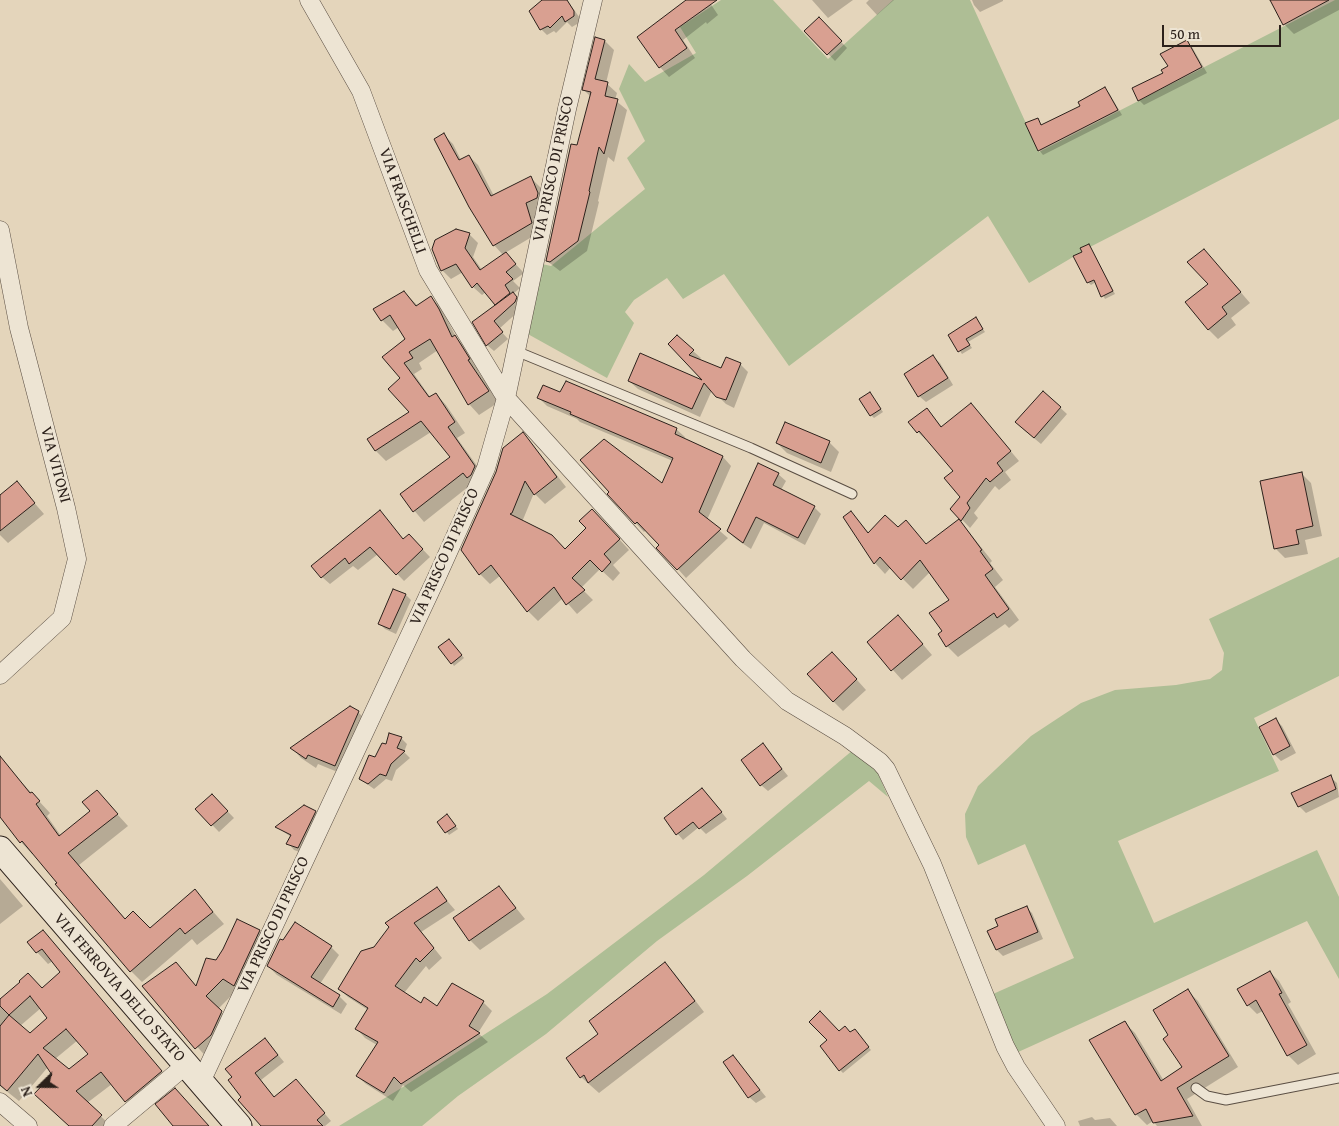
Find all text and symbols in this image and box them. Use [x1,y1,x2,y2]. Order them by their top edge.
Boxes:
scale bar [1164,15,1283,47]
text: 50 m [1170,23,1200,44]
street label: VIA PRISCO DI PRISCO [529,95,579,243]
street label: VIA FRASCHELLI [374,146,430,256]
street label: VIA VITONI [36,425,74,505]
street label: VIA PRISCO DI PRISCO [406,485,484,629]
street label: VIA PRISCO DI PRISCO [234,854,314,996]
street label: VIA FERROVIA DELLO STATO [49,910,189,1066]
north arrow [15,1061,65,1111]
text: N [15,1084,37,1100]

